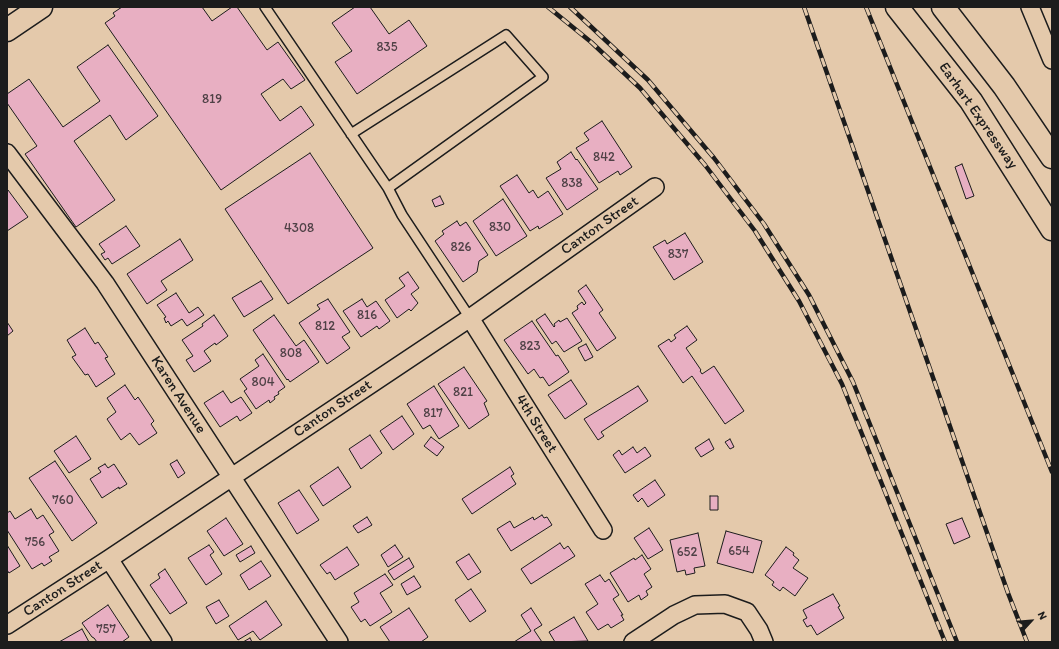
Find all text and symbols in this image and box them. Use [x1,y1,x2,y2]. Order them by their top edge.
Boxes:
house number: 835 [376,40,398,56]
street label: Earhart Expressway [934,59,1022,173]
house number: 819 [202,92,222,108]
house number: 842 [593,150,615,166]
house number: 838 [561,176,583,192]
street label: Canton Street [558,193,642,259]
house number: 830 [489,220,511,236]
house number: 4308 [284,221,314,237]
house number: 826 [451,240,471,256]
house number: 837 [668,247,688,263]
house number: 816 [357,308,377,324]
house number: 812 [315,319,335,335]
house number: 823 [519,339,541,355]
house number: 808 [280,346,302,362]
street label: Karen Avenue [146,353,210,437]
house number: 804 [252,375,274,391]
street label: Canton Street [290,376,376,442]
house number: 821 [453,385,473,401]
street label: 4th Street [511,392,561,456]
house number: 817 [423,406,443,422]
house number: 760 [52,493,74,509]
house number: 756 [25,535,45,551]
house number: 654 [728,544,750,560]
house number: 652 [677,545,697,561]
street label: Canton Street [20,557,106,621]
north arrow [1011,601,1051,641]
text: N [1035,609,1050,622]
house number: 757 [96,622,116,638]

